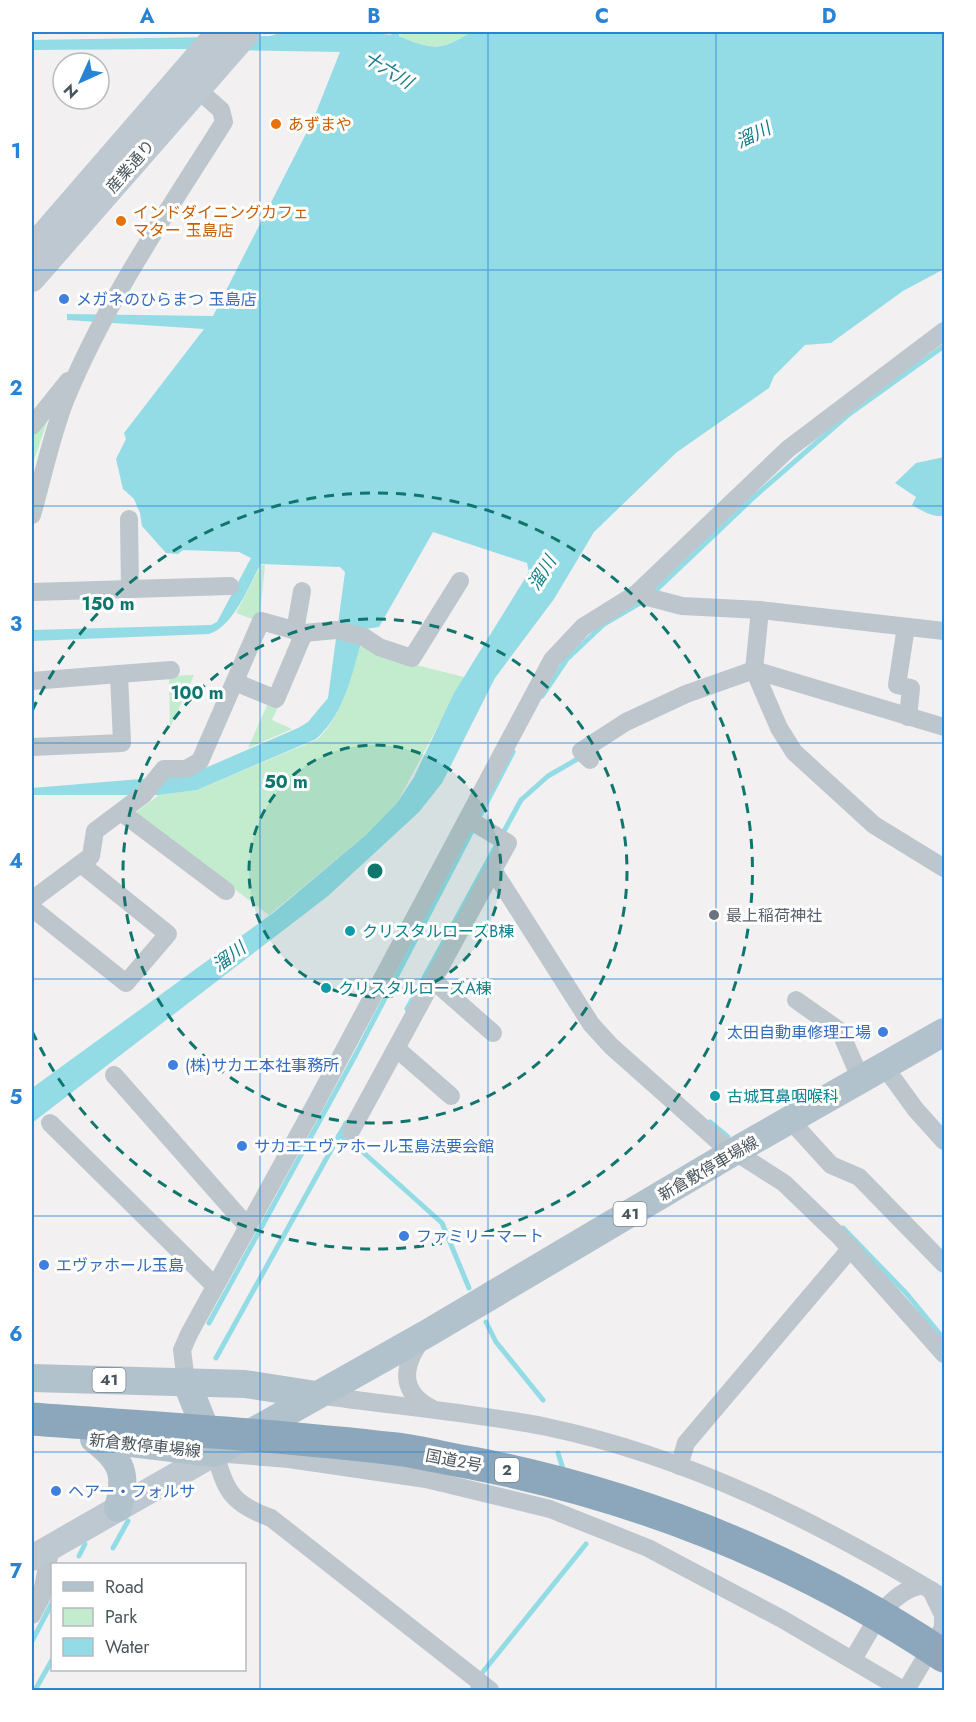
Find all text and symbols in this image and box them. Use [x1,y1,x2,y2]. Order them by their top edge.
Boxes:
text: A [139,2,155,31]
text: B [367,2,381,31]
text: C [595,2,609,31]
text: D [822,2,836,31]
water label: 十六川 [358,45,419,96]
north arrow [51,51,111,111]
text: N [58,79,83,104]
place label: あずまや [288,113,352,136]
water label: 溜川 [731,115,777,155]
marker: あずまや [269,117,283,131]
street label: 産業通り [101,135,160,198]
text: 1 [11,137,21,166]
place label: インドダイニングカフェ マター 玉島店 [133,201,309,242]
marker: インドダイニングカフェ マター 玉島店 [114,214,128,228]
place label: メガネのひらまつ 玉島店 [76,288,257,311]
marker: メガネのひらまつ 玉島店 [57,292,71,306]
text: 2 [9,374,23,403]
water label: 溜川 [521,549,564,595]
text: 150 m [82,591,134,617]
text: 3 [10,610,22,639]
text: 100 m [170,680,224,706]
text: 50 m [264,769,308,795]
text: 4 [9,847,23,876]
centre of rings [365,861,385,881]
place label: 最上稲荷神社 [726,904,822,927]
marker: 最上稲荷神社 [707,908,721,922]
place label: クリスタルローズB棟 [362,920,514,943]
marker: クリスタルローズB棟 [343,924,357,938]
water label: 溜川 [207,935,253,978]
place label: クリスタルローズA棟 [338,977,492,1000]
marker: クリスタルローズA棟 [319,981,333,995]
place label: 太田自動車修理工場 [727,1021,871,1044]
marker: 太田自動車修理工場 [876,1025,890,1039]
place label: (株)サカエ本社事務所 [185,1054,339,1077]
marker: (株)サカエ本社事務所 [166,1058,180,1072]
text: 5 [10,1083,23,1112]
place label: 古城耳鼻咽喉科 [727,1085,839,1108]
marker: 古城耳鼻咽喉科 [708,1089,722,1103]
street label: 新倉敷停車場線 [654,1130,763,1206]
place label: サカエエヴァホール玉島法要会館 [254,1135,494,1158]
marker: サカエエヴァホール玉島法要会館 [235,1139,249,1153]
road number: 41 [614,1202,646,1226]
place label: ファミリーマート [416,1225,544,1248]
marker: ファミリーマート [397,1229,411,1243]
place label: エヴァホール玉島 [56,1254,184,1277]
marker: エヴァホール玉島 [37,1258,51,1272]
text: 6 [9,1320,23,1349]
road number: 41 [92,1368,126,1392]
street label: 新倉敷停車場線 [88,1428,202,1463]
street label: 国道2号 [424,1444,484,1477]
road number: 2 [495,1458,519,1482]
place label: ヘアー・フォルサ [68,1480,195,1503]
marker: ヘアー・フォルサ [49,1484,63,1498]
text: 7 [10,1557,23,1586]
legend [51,1563,246,1671]
text: Road [105,1574,144,1600]
text: Park [105,1604,137,1630]
text: Water [105,1634,150,1660]

